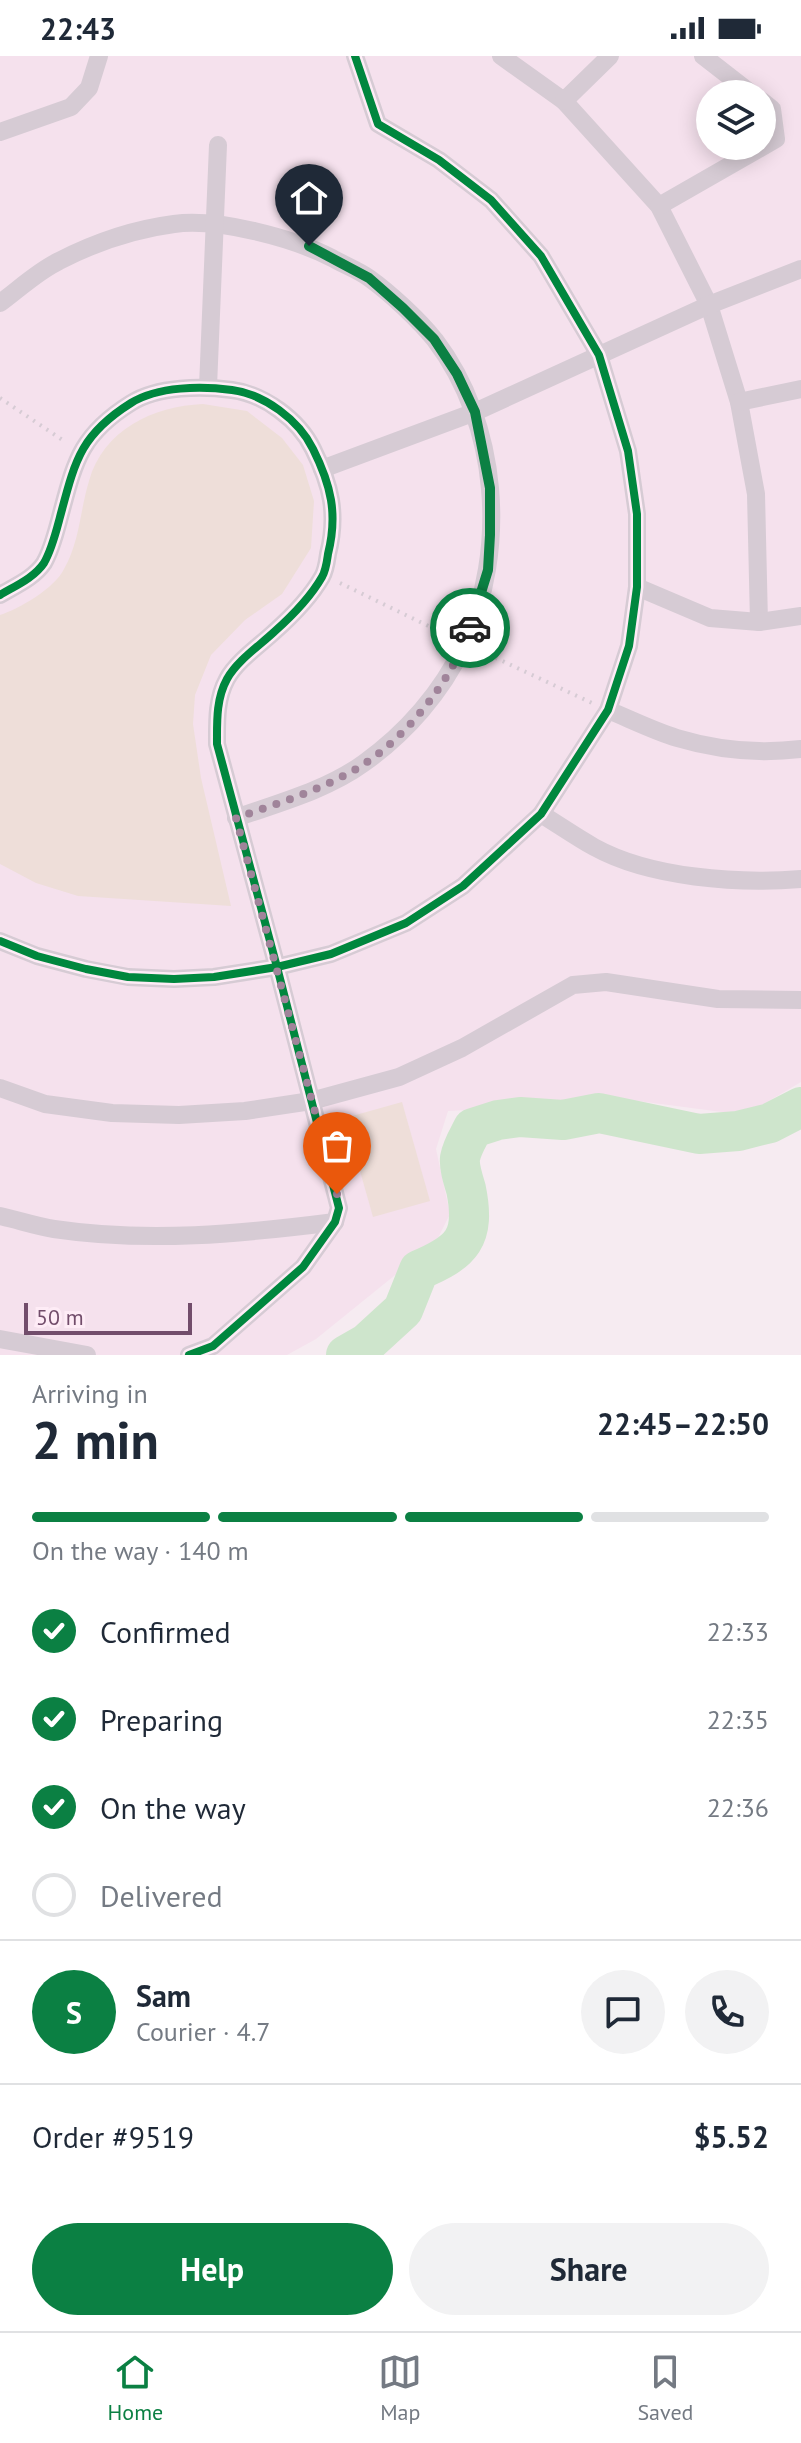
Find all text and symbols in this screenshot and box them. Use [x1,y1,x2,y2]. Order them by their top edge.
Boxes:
text: 22:43 [40,9,116,48]
map controls [696,80,776,160]
button: layers [696,80,776,160]
pin [275,164,343,246]
icon: home [287,176,331,220]
courier [430,588,510,668]
icon: car [448,606,492,650]
pin [303,1112,371,1194]
icon: bag [315,1124,359,1168]
scale bar [24,1299,192,1335]
text: 50 m [36,1303,84,1331]
text: Arriving in [32,1377,148,1410]
text: 22:45–22:50 [597,1404,769,1443]
text: 2 min [32,1406,159,1473]
text: On the way · 140 m [32,1534,249,1567]
icon: check [32,1609,76,1653]
text: Confirmed [100,1612,231,1651]
text: 22:33 [707,1615,769,1648]
icon: check [32,1697,76,1741]
text: Preparing [100,1700,223,1739]
text: 22:35 [707,1703,769,1736]
icon: check [32,1785,76,1829]
text: On the way [100,1788,246,1827]
text: 22:36 [707,1791,769,1824]
text: Delivered [100,1876,223,1915]
button: chat [581,1970,665,2054]
button: phone [685,1970,769,2054]
text: Sam [136,1976,191,2015]
text: S [66,1993,82,2032]
text: Courier · 4.7 [136,2015,270,2048]
text: Order #9519 [32,2117,194,2156]
text: $5.52 [694,2117,769,2156]
button: Help [32,2223,393,2315]
button: Share [409,2223,769,2315]
tab: Home [108,2350,163,2426]
tab: Map [378,2350,422,2426]
tab: Saved [637,2350,693,2426]

